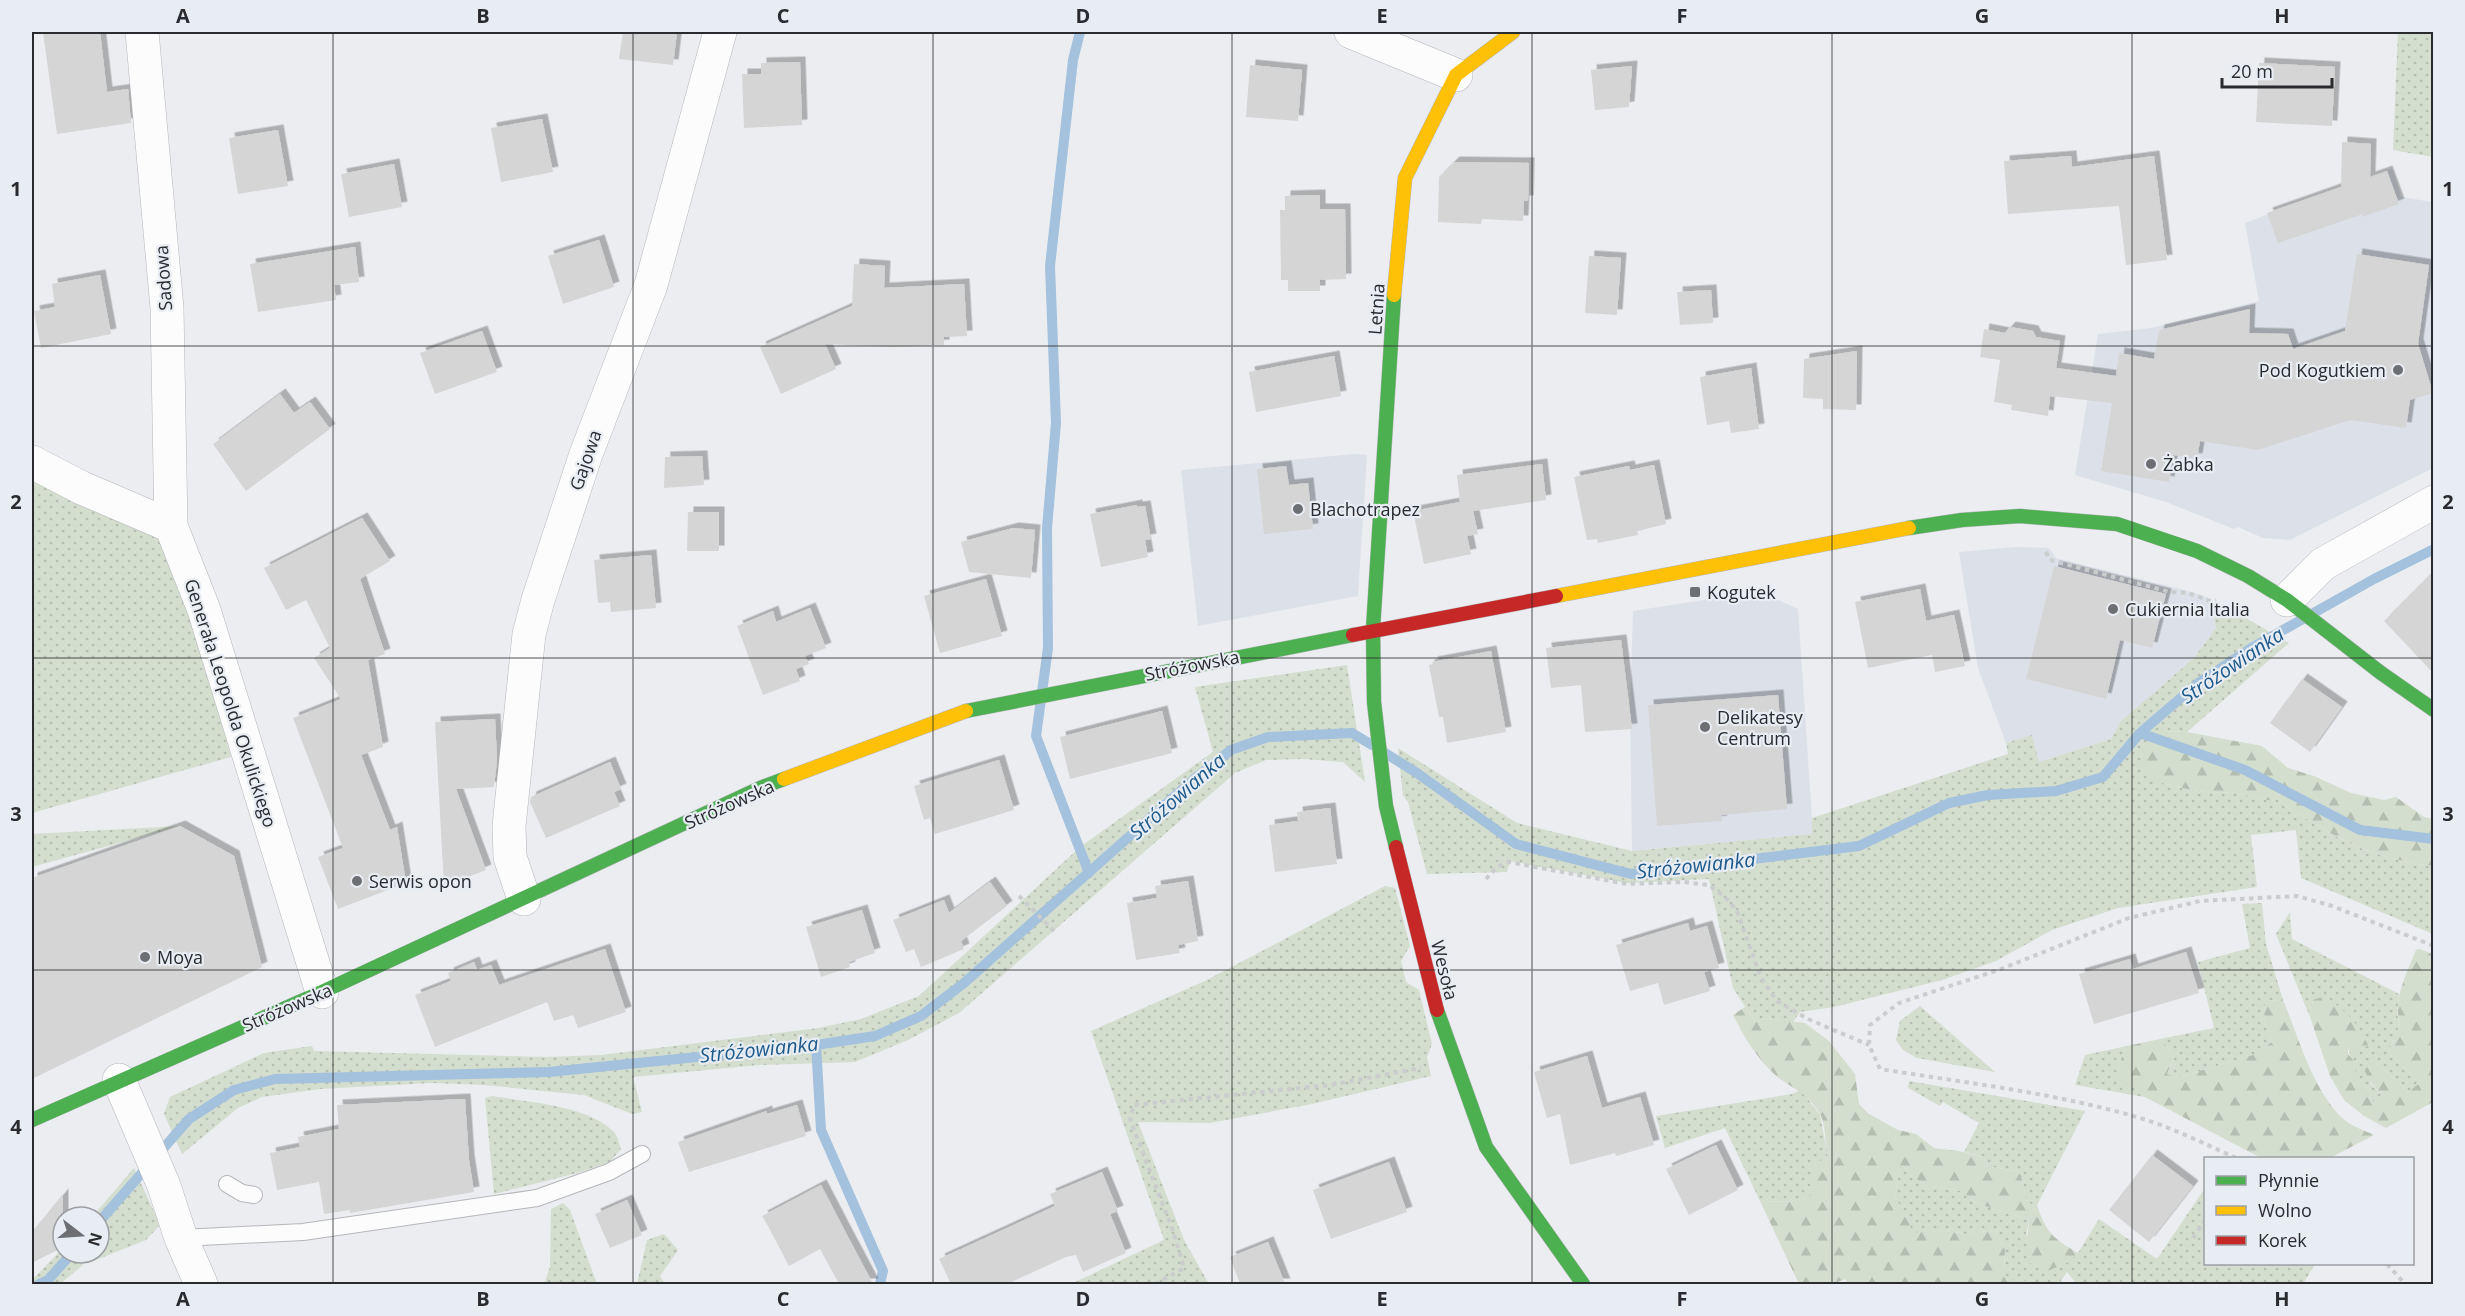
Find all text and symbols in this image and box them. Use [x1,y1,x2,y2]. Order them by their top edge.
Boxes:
text: A [176,2,190,29]
text: B [476,2,490,29]
text: C [777,2,790,29]
text: D [1076,2,1090,29]
text: E [1376,2,1388,29]
text: F [1677,2,1687,29]
text: G [1975,2,1989,29]
text: H [2274,2,2290,29]
scale bar [2222,51,2332,89]
text: 20 m [2231,59,2273,83]
text: 1 [10,175,22,202]
text: 1 [2442,175,2454,202]
street label: Sadowa [149,244,177,312]
street label: Letnia [1362,282,1390,336]
place label: Pod Kogutkiem [2259,358,2386,382]
marker: Pod Kogutkiem [2391,363,2405,377]
street label: Gajowa [563,427,607,493]
place label: Żabka [2163,452,2214,476]
marker: Żabka [2144,457,2158,471]
text: 2 [10,488,22,515]
text: 2 [2442,488,2454,515]
place label: Blachotrapez [1310,497,1420,521]
marker: Blachotrapez [1291,502,1305,516]
street label: Generała Leopolda Okulickiego [179,576,283,830]
place label: Kogutek [1707,580,1776,604]
marker: Kogutek [1688,585,1702,599]
place label: Cukiernia Italia [2125,597,2250,621]
marker: Cukiernia Italia [2106,602,2120,616]
water label: Stróżowianka [2175,620,2289,710]
street label: Stróżowska [1143,644,1241,686]
place label: Delikatesy Centrum [1717,705,1804,750]
marker: Delikatesy Centrum [1698,720,1712,734]
water label: Stróżowianka [1123,747,1231,845]
street label: Stróżowska [680,774,778,834]
text: 3 [10,800,22,827]
text: 3 [2442,800,2454,827]
water label: Stróżowianka [1635,845,1757,885]
place label: Serwis opon [369,869,472,893]
marker: Serwis opon [350,874,364,888]
street label: Wesoła [1426,938,1464,1002]
place label: Moya [157,945,203,969]
marker: Moya [138,950,152,964]
street label: Stróżowska [238,977,336,1037]
water label: Stróżowianka [698,1029,820,1069]
text: 4 [10,1113,22,1140]
text: 4 [2442,1113,2454,1140]
legend [2204,1157,2414,1265]
text: Płynnie [2258,1168,2319,1192]
text: Wolno [2258,1198,2312,1222]
north arrow [51,1205,111,1265]
text: Korek [2258,1228,2307,1252]
text: N [83,1230,108,1249]
text: A [176,1285,190,1312]
text: B [476,1285,490,1312]
text: C [777,1285,790,1312]
text: D [1076,1285,1090,1312]
text: E [1376,1285,1388,1312]
text: F [1677,1285,1687,1312]
text: G [1975,1285,1989,1312]
text: H [2274,1285,2290,1312]

